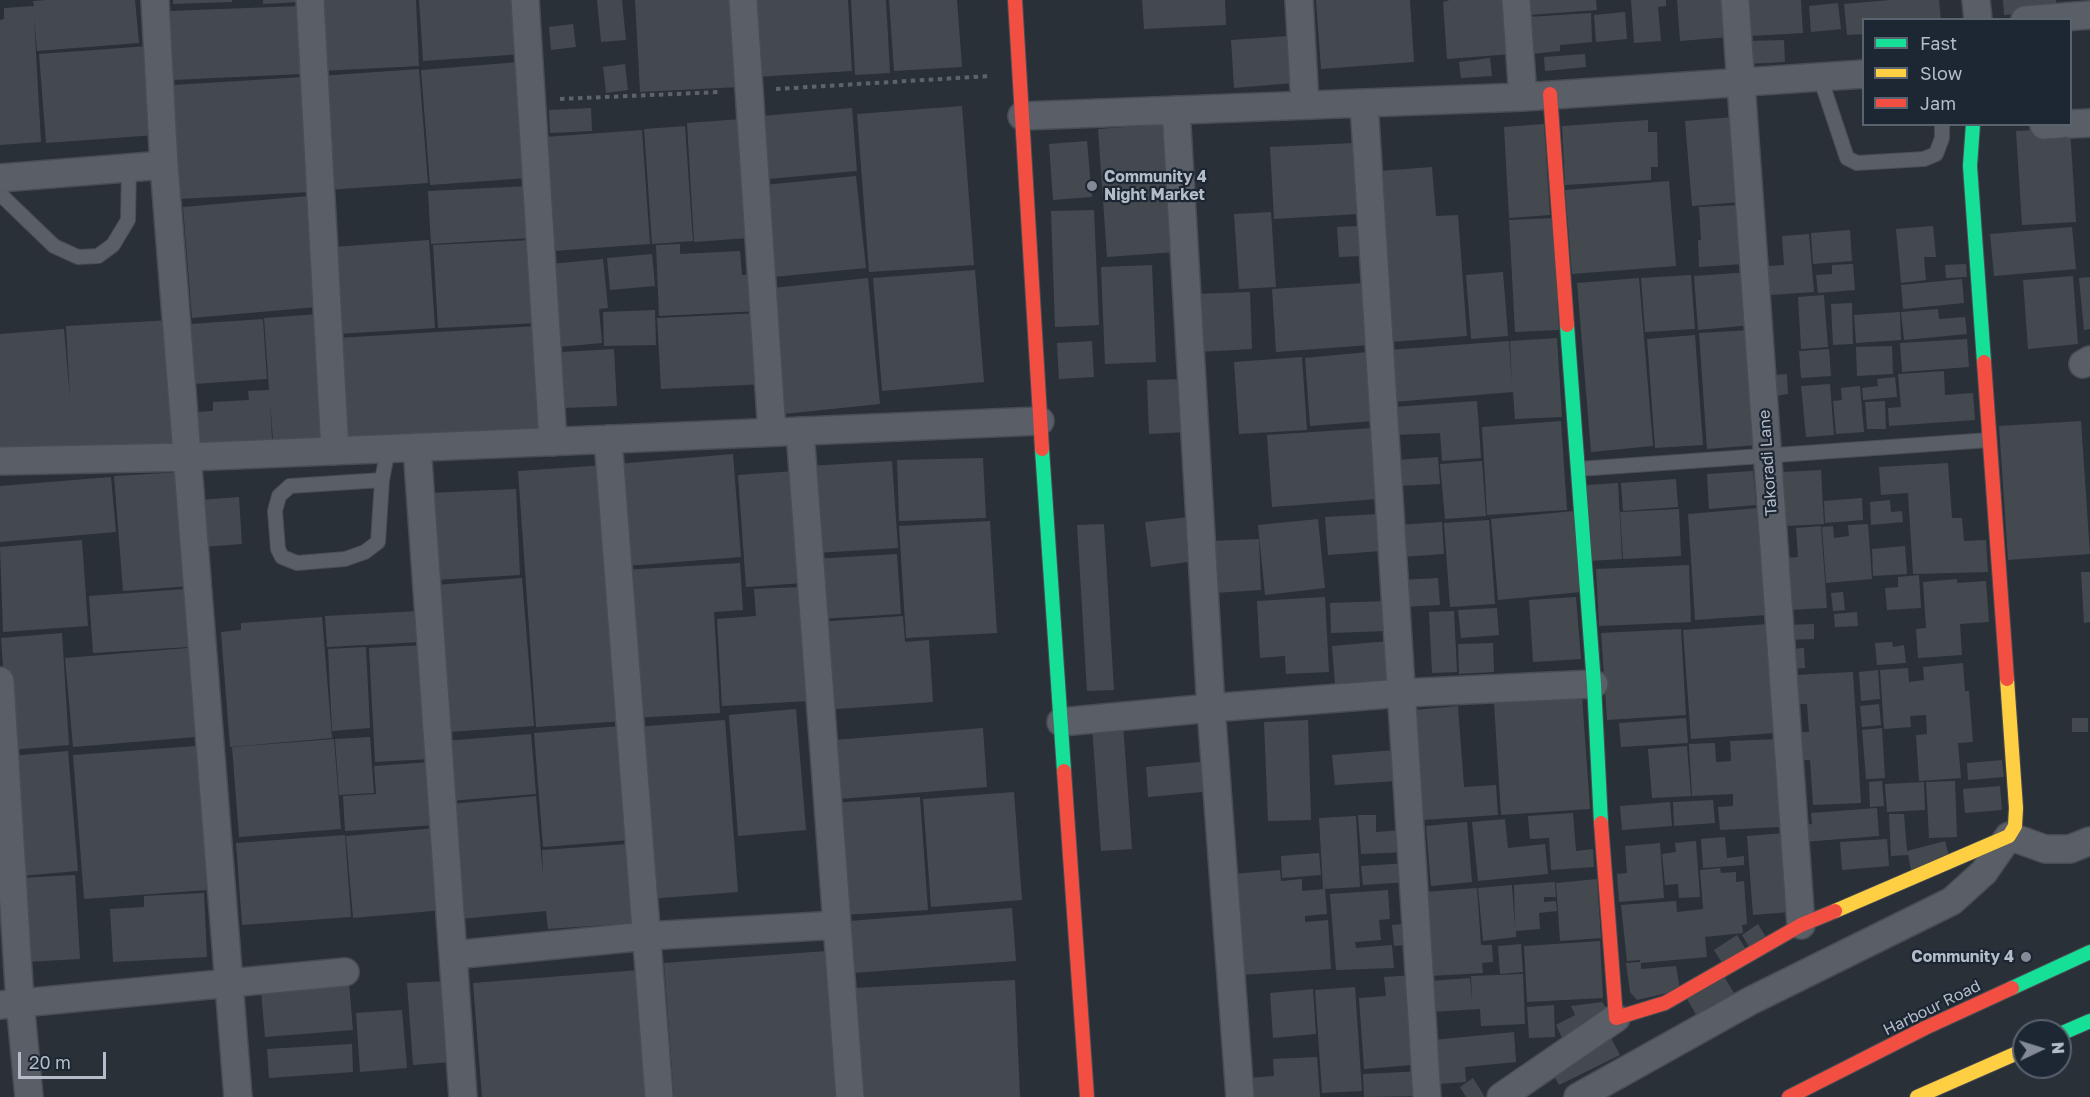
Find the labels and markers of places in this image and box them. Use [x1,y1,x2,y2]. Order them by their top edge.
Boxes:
place label: Community 4 Night Market [1104,167,1207,205]
marker: Community 4 Night Market [1085,179,1099,193]
place label: Community 4 [1911,947,2014,967]
marker: Community 4 [2019,950,2033,964]

